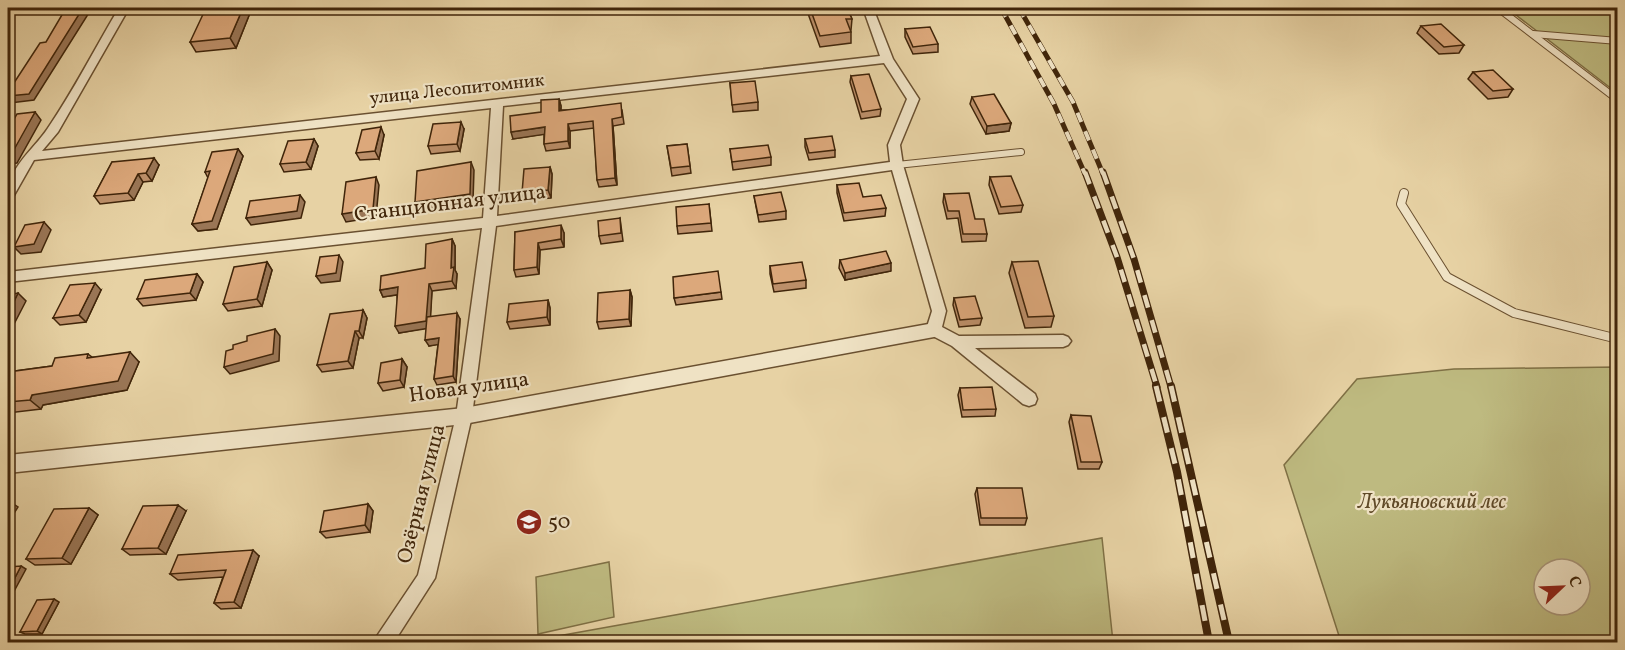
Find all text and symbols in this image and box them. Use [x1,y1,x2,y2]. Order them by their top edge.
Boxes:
street label: улица Лесопитомник [368,68,546,112]
street label: Станционная улица [353,178,547,230]
street label: Новая улица [407,365,531,411]
street label: Озёрная улица [391,421,453,567]
park label: Лукьяновский лес [1357,488,1507,517]
school or university icon: 50 [514,507,544,537]
place label: 50 [548,508,570,537]
north arrow [1532,557,1592,617]
text: С [1562,573,1586,591]

